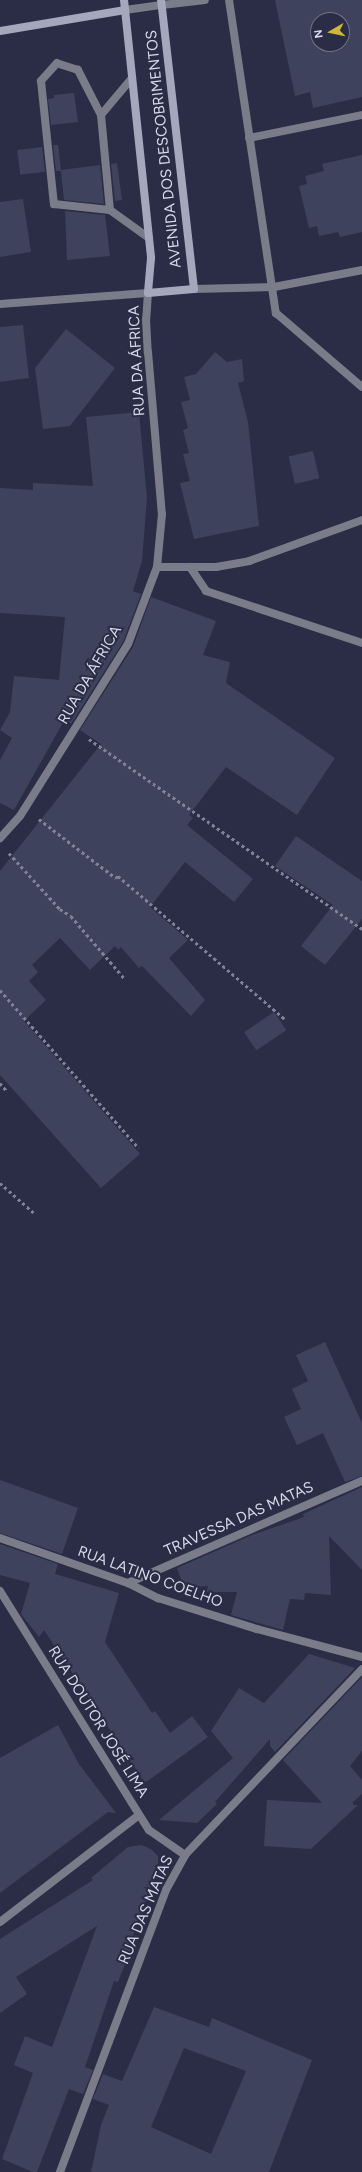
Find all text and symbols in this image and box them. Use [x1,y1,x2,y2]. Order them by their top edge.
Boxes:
north arrow [310,12,350,52]
street label: AVENIDA DOS DESCOBRIMENTOS [143,29,185,269]
text: N [312,29,326,39]
street label: RUA DA ÁFRICA [125,305,149,417]
street label: RUA DA ÁFRICA [55,623,125,727]
street label: TRAVESSA DAS MATAS [162,1478,316,1560]
street label: RUA LATINO COELHO [75,1542,225,1612]
street label: RUA DOUTOR JOSÉ LIMA [44,1643,152,1801]
street label: RUA DAS MATAS [115,1853,177,1967]

